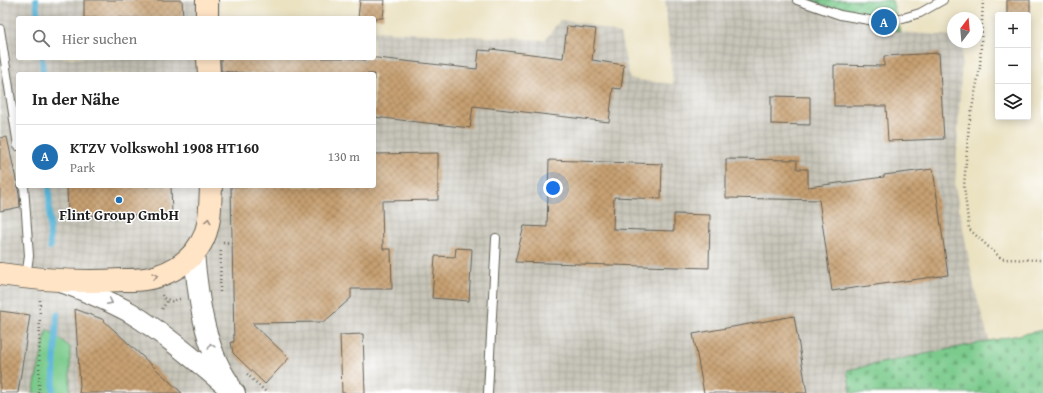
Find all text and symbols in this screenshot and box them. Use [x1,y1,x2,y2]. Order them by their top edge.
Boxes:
pin: A [871,7,897,37]
north arrow [947,12,983,48]
map controls [995,12,1031,120]
button: + [995,12,1031,48]
search box [16,16,376,60]
icon: search [30,27,52,49]
text: Hier suchen [62,28,137,49]
button: − [995,48,1031,84]
button: layers [995,84,1031,120]
text: In der Nähe [32,86,120,111]
text: KTZV Volkswohl 1908 HT160 [70,137,259,158]
text: A [41,147,49,166]
text: 130 m [328,147,360,166]
text: Park [70,158,95,177]
your location [543,178,563,198]
marker: Flint Group GmbH [114,195,124,205]
place label: Flint Group GmbH [59,204,179,225]
one-way arrow [203,218,212,224]
one-way arrow [152,272,159,281]
one-way arrow [105,297,113,305]
one-way arrow [207,343,216,350]

